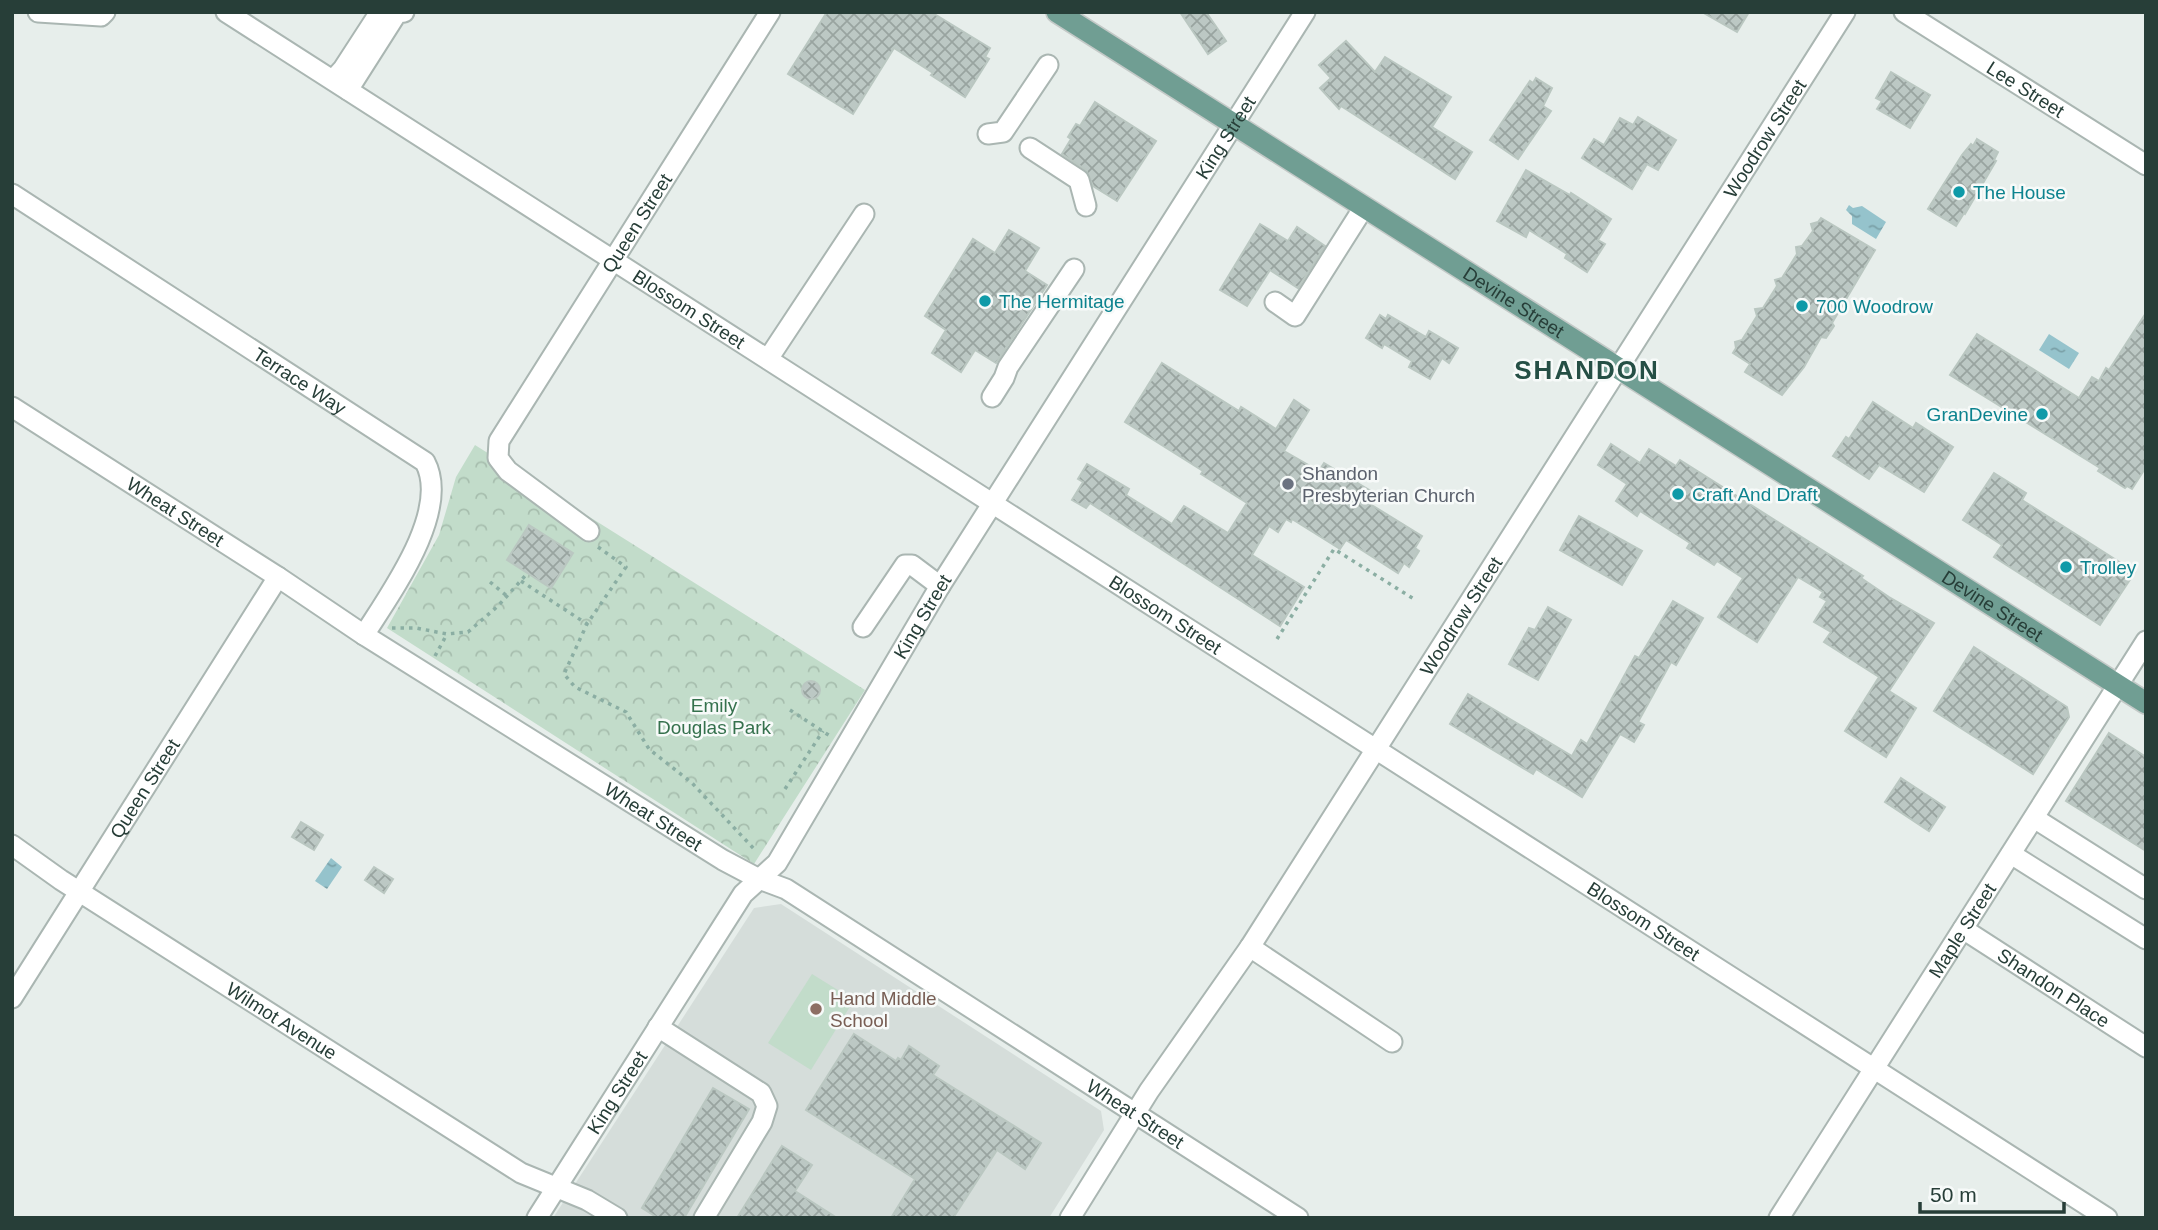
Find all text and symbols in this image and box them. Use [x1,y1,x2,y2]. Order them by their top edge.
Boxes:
street label: Lee Street [1983,57,2069,122]
street label: Woodrow Street [1719,75,1810,201]
street label: King Street [1191,91,1260,183]
street label: Queen Street [598,169,676,276]
place label: The House [1973,182,2066,203]
marker: The House [1951,184,1967,200]
street label: Devine Street [1460,262,1569,342]
street label: Blossom Street [629,265,750,353]
place label: The Hermitage [999,291,1125,312]
marker: The Hermitage [977,293,993,309]
place label: 700 Woodrow [1816,296,1933,317]
marker: 700 Woodrow [1794,298,1810,314]
street label: Terrace Way [250,343,350,419]
district label: SHANDON [1514,355,1660,385]
place label: GranDevine [1927,404,2028,425]
marker: GranDevine [2034,406,2050,422]
place label: Shandon Presbyterian Church [1302,463,1475,506]
street label: Wheat Street [123,473,228,551]
marker: Shandon Presbyterian Church [1280,476,1296,492]
place label: Craft And Draft [1692,484,1818,505]
marker: Craft And Draft [1670,486,1686,502]
street label: Woodrow Street [1415,552,1506,679]
place label: Trolley [2080,557,2137,578]
marker: Trolley [2058,559,2074,575]
street label: Devine Street [1938,566,2047,646]
street label: King Street [889,570,956,662]
street label: Blossom Street [1106,571,1226,658]
park label: Emily Douglas Park [657,695,772,738]
street label: Queen Street [105,734,184,842]
street label: Wheat Street [601,778,707,855]
street label: Blossom Street [1584,877,1704,965]
street label: Maple Street [1924,879,2000,981]
street label: Shandon Place [1994,944,2114,1031]
street label: Wilmot Avenue [223,978,341,1063]
place label: Hand Middle School [830,988,937,1031]
marker: Hand Middle School [808,1001,824,1017]
street label: King Street [583,1046,651,1138]
street label: Wheat Street [1083,1075,1188,1153]
scale bar [1920,1170,2064,1214]
text: 50 m [1930,1183,1977,1206]

